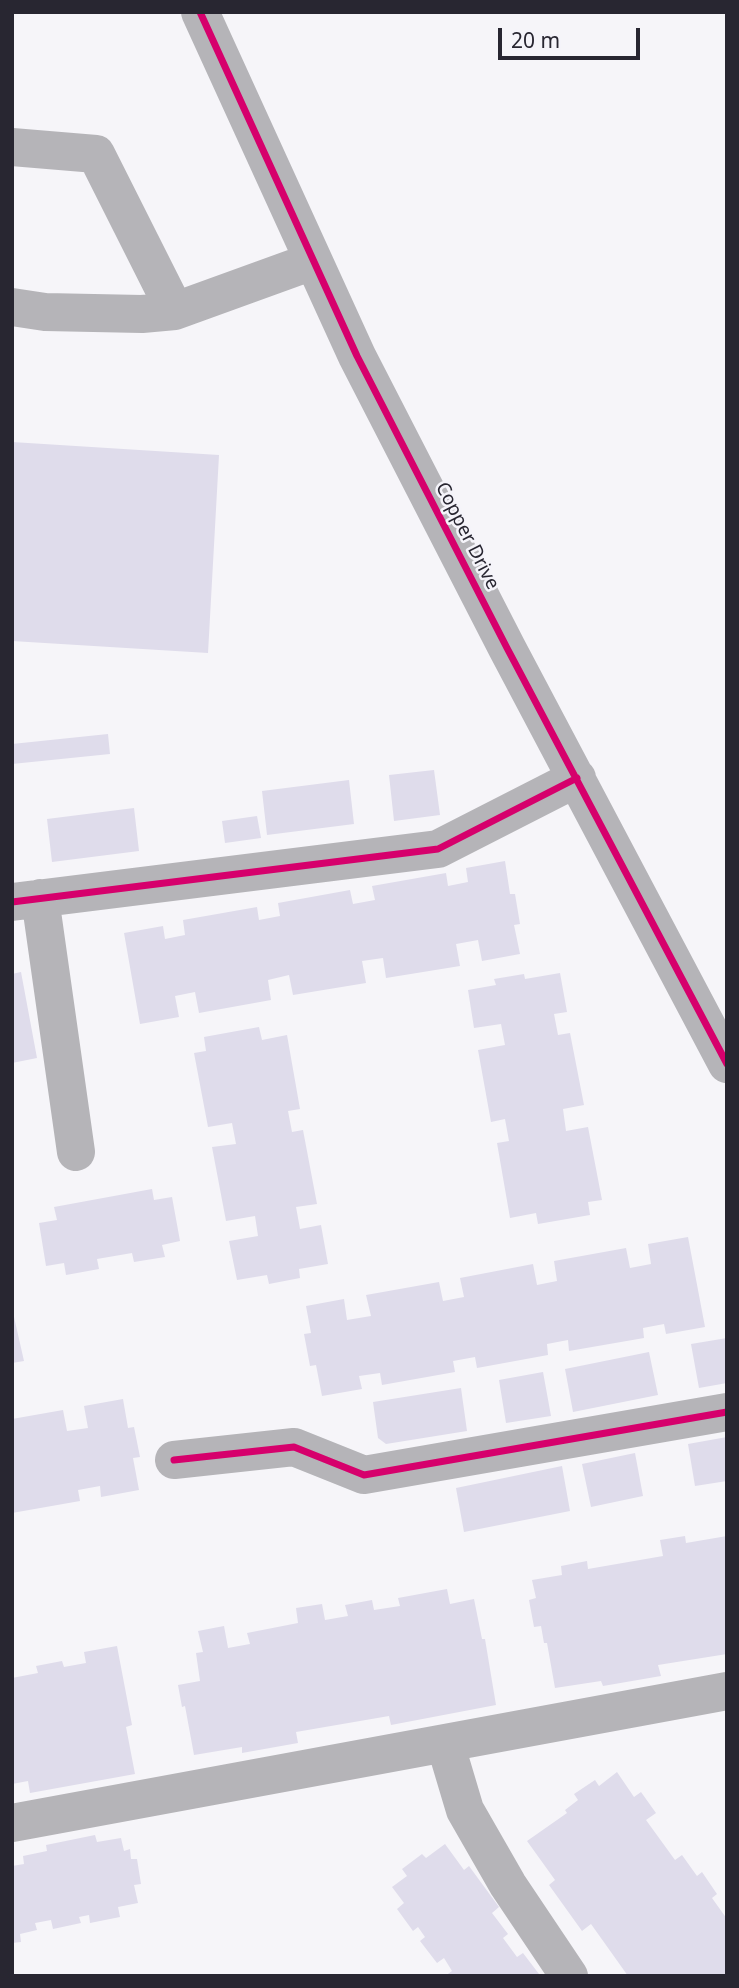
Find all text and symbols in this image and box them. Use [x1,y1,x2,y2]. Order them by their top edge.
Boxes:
scale bar [501,14,643,58]
text: 20 m [511,26,560,54]
street label: Copper Drive [430,479,504,593]

